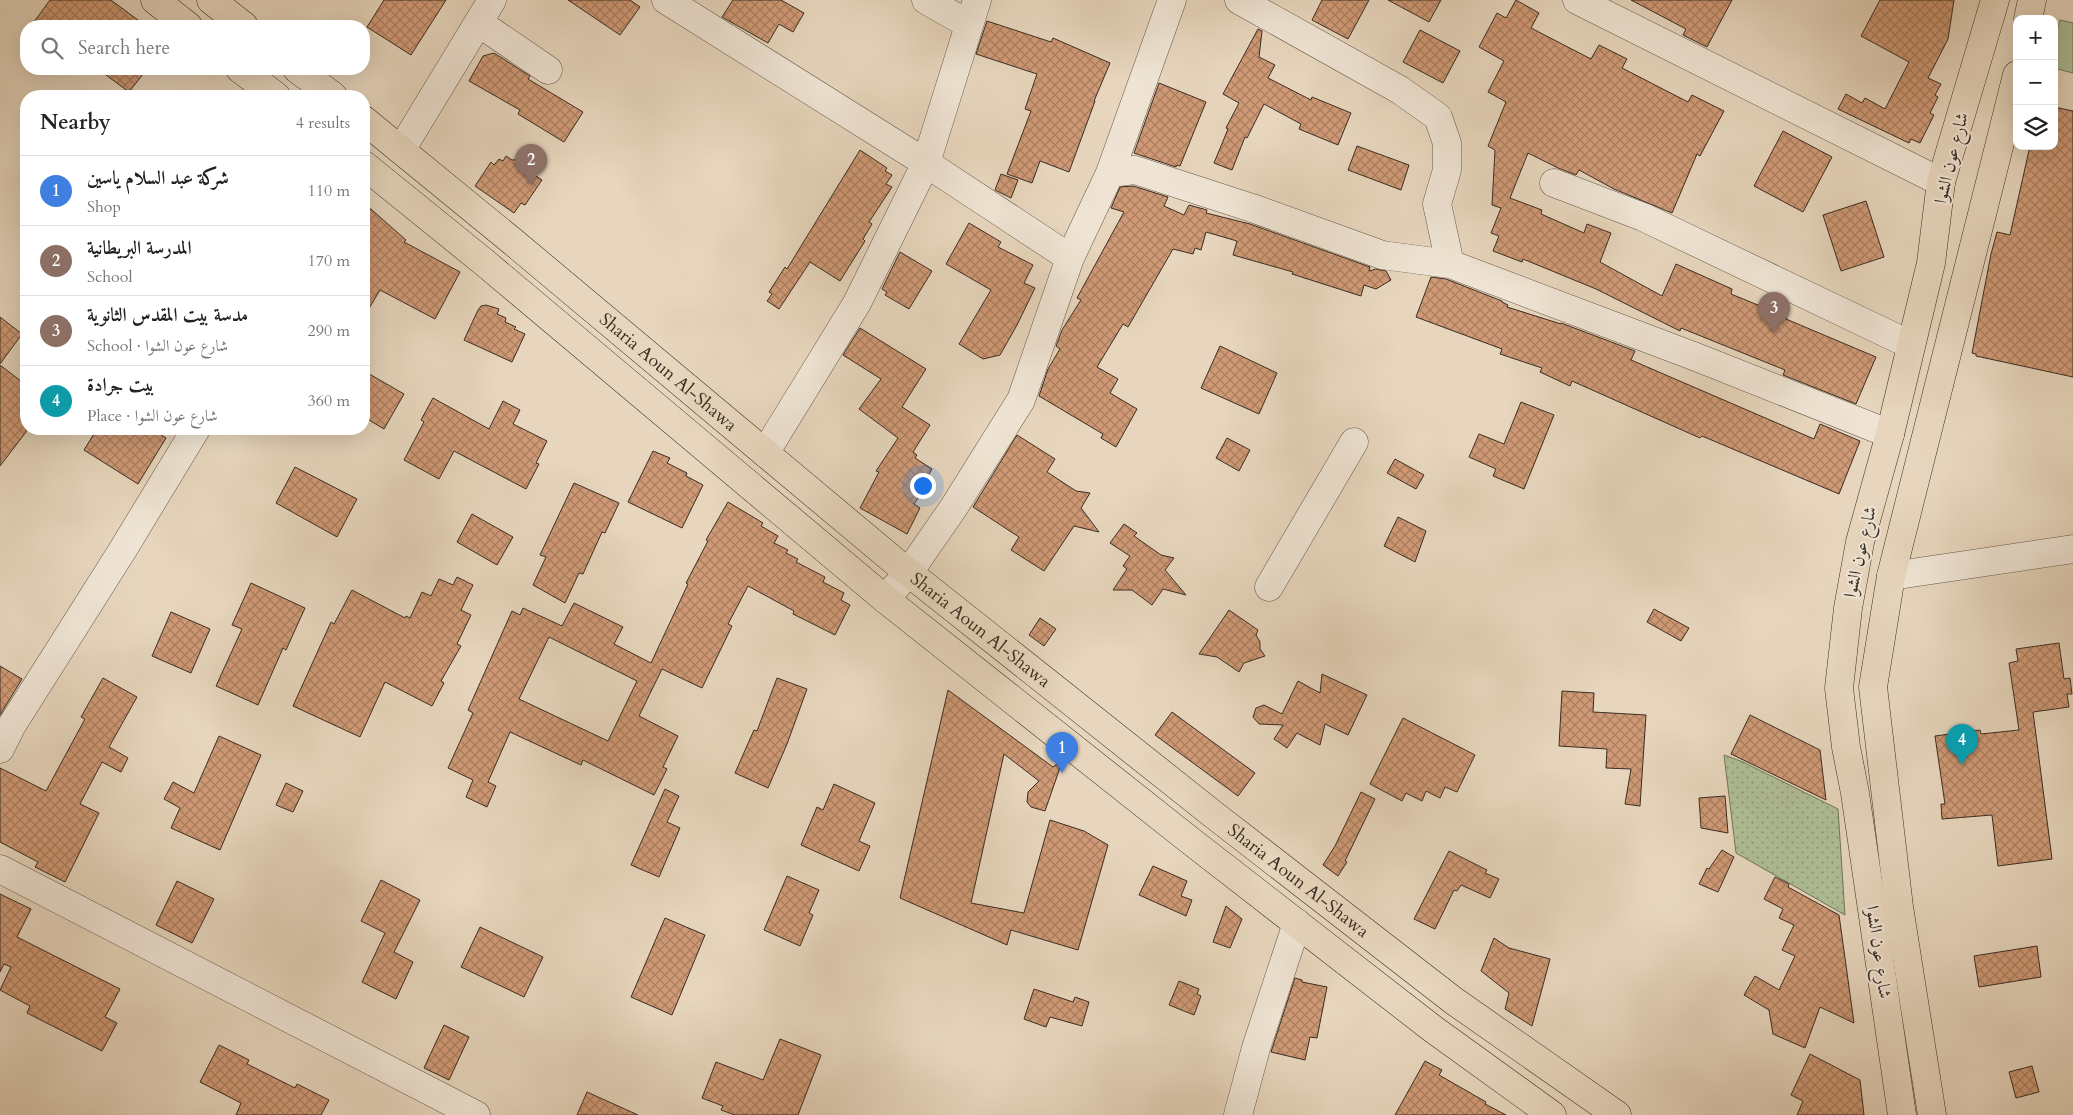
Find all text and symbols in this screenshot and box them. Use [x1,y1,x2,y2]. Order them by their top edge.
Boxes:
map controls [2013,15,2058,150]
button: + [2013,15,2058,60]
search box [20,20,370,75]
icon: search [38,34,66,62]
text: Search here [78,35,170,61]
button: − [2013,60,2058,105]
button: layers [2013,105,2058,150]
text: Nearby [40,108,111,137]
street label: شارع عون الشوا [1928,110,1977,207]
text: 4 results [296,112,350,134]
pin: 2 [515,144,547,185]
text: شركة عبد السلام ياسين [87,165,229,191]
text: 1 [52,180,60,202]
text: 110 m [308,180,350,202]
text: Shop [87,196,121,218]
text: المدرسة البريطانية [87,235,192,261]
text: 2 [52,250,60,272]
text: 170 m [308,250,350,272]
text: School [87,266,132,288]
pin: 3 [1758,292,1790,333]
text: مدسة بيت المقدس الثانوية [87,302,248,328]
street label: Sharia Aoun Al-Shawa [594,307,742,437]
text: 3 [52,320,60,342]
text: 290 m [308,320,350,342]
text: School · شارع عون الشوا [87,335,228,357]
text: بيت جرادة [87,372,154,398]
text: 4 [52,390,60,412]
text: 360 m [308,390,350,412]
text: Place · شارع عون الشوا [87,405,218,427]
your location [910,473,936,499]
street label: شارع عون الشوا [1838,504,1885,601]
street label: Sharia Aoun Al-Shawa [905,567,1056,694]
pin: 4 [1946,724,1978,765]
pin: 1 [1046,732,1078,773]
street label: Sharia Aoun Al-Shawa [1222,818,1374,944]
street label: شارع عون الشوا [1858,904,1897,1000]

